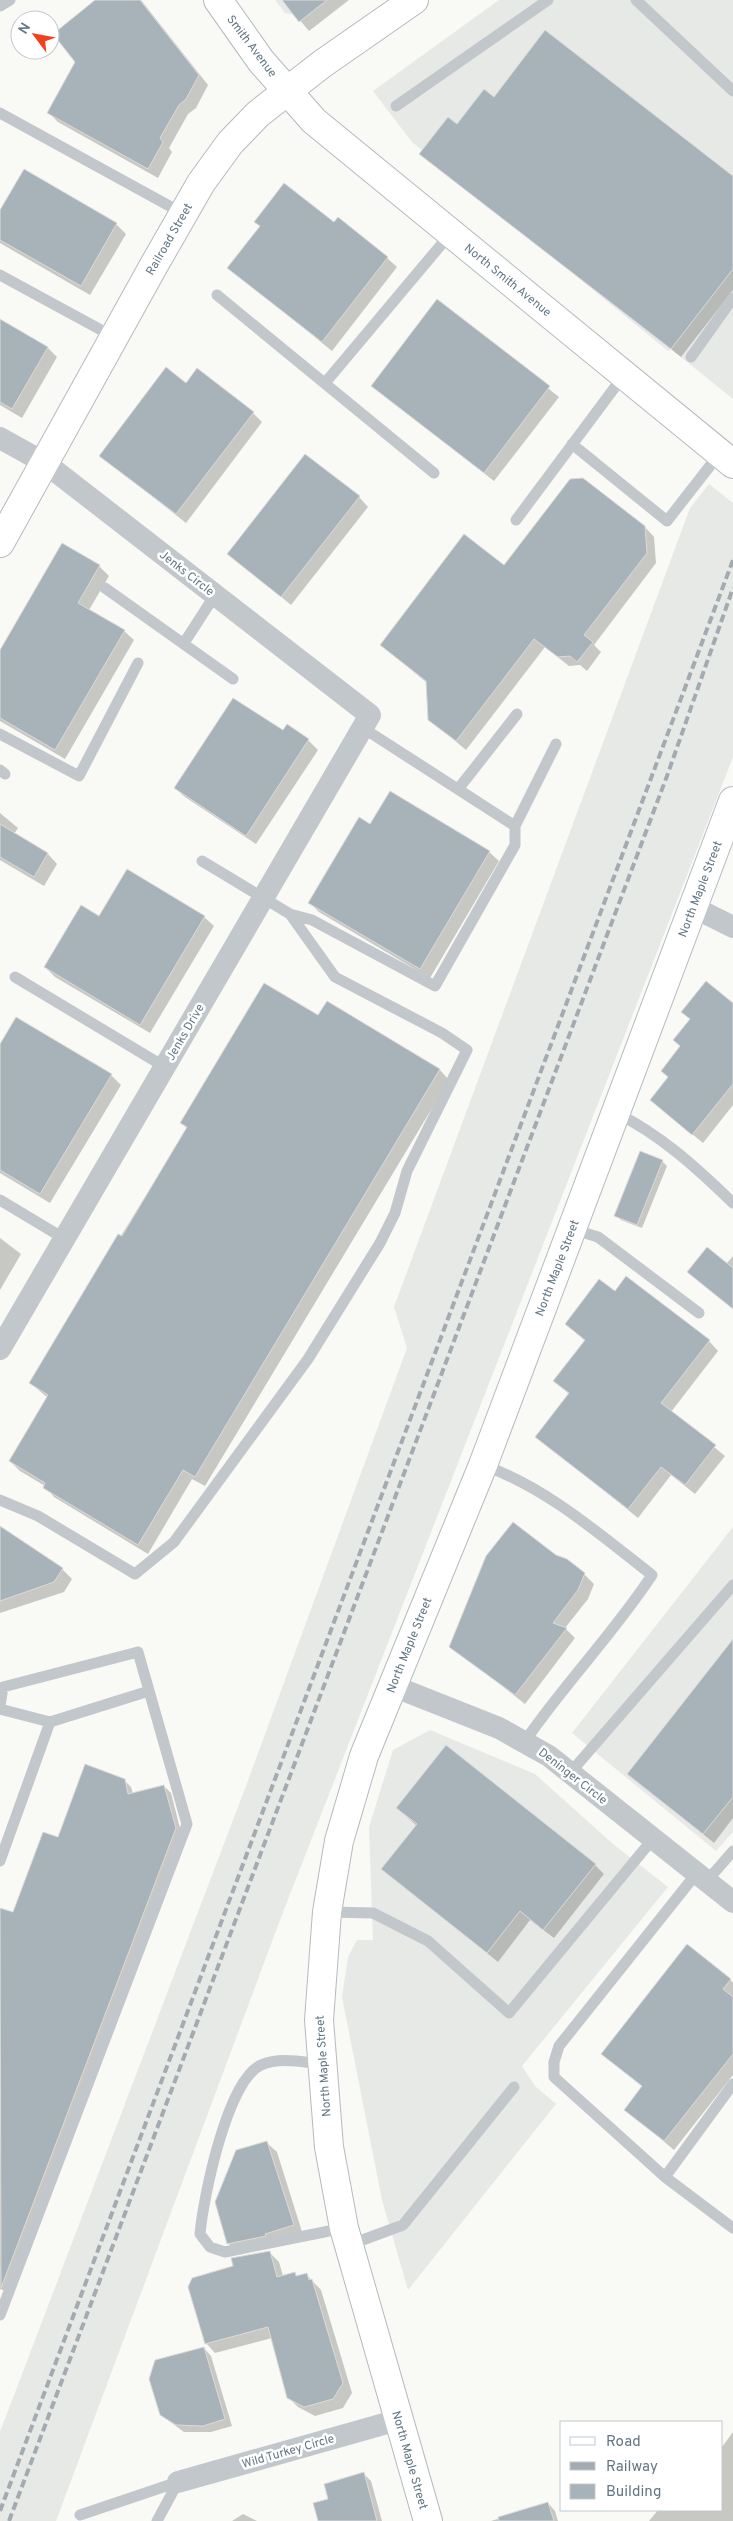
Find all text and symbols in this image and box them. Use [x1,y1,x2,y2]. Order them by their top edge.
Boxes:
north arrow [10,10,60,60]
street label: Smith Avenue [223,12,280,81]
text: N [15,20,35,38]
street label: Railroad Street [143,201,197,278]
street label: North Smith Avenue [460,241,554,321]
street label: Jenks Circle [156,547,217,600]
street label: North Maple Street [675,839,727,940]
street label: Jenks Drive [163,1001,209,1064]
street label: North Maple Street [532,1218,584,1319]
street label: North Maple Street [383,1595,436,1696]
street label: Deninger Circle [535,1745,610,1809]
street label: North Maple Street [312,2015,336,2117]
street label: North Maple Street [387,2409,431,2511]
legend [560,2421,723,2511]
street label: Wild Turkey Circle [240,2431,336,2473]
text: Road [606,2433,641,2452]
text: Railway [606,2458,658,2477]
text: Building [606,2483,661,2502]

